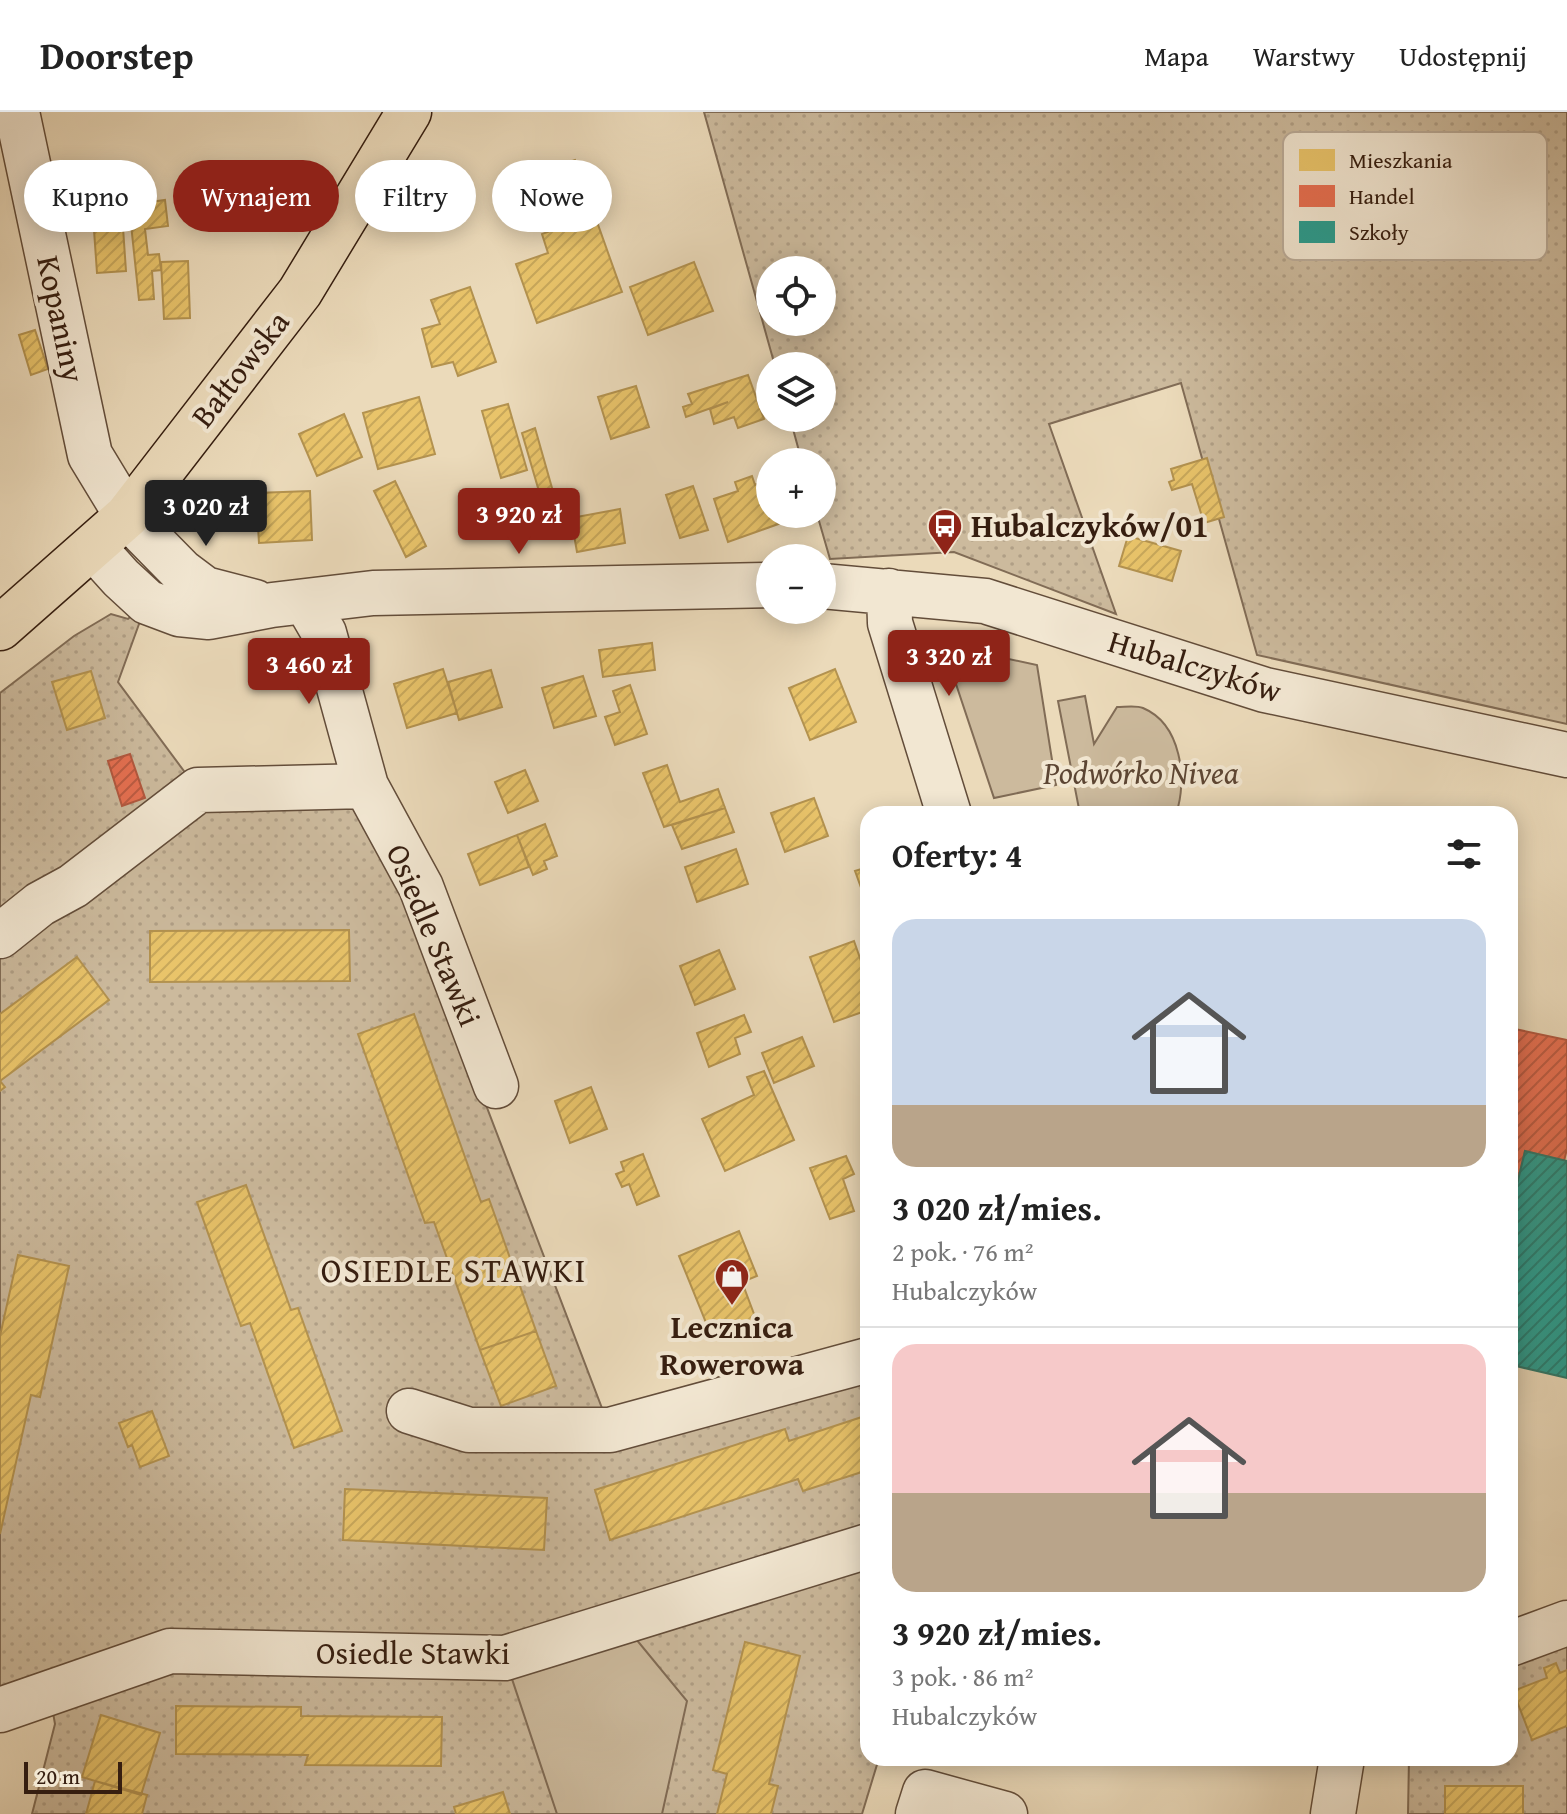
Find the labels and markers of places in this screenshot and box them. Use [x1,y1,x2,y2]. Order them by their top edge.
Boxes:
pin: 3 020 zł [123,480,289,548]
pin: 3 920 zł [436,488,602,556]
place label: Hubalczyków/01 [971,502,1209,549]
bus stop icon: Hubalczyków/01 [926,507,964,557]
pin: 3 320 zł [866,630,1032,698]
pin: 3 460 zł [226,638,392,706]
shop icon: Lecznica Rowerowa [713,1257,751,1307]
place label: Lecznica Rowerowa [660,1303,805,1387]

